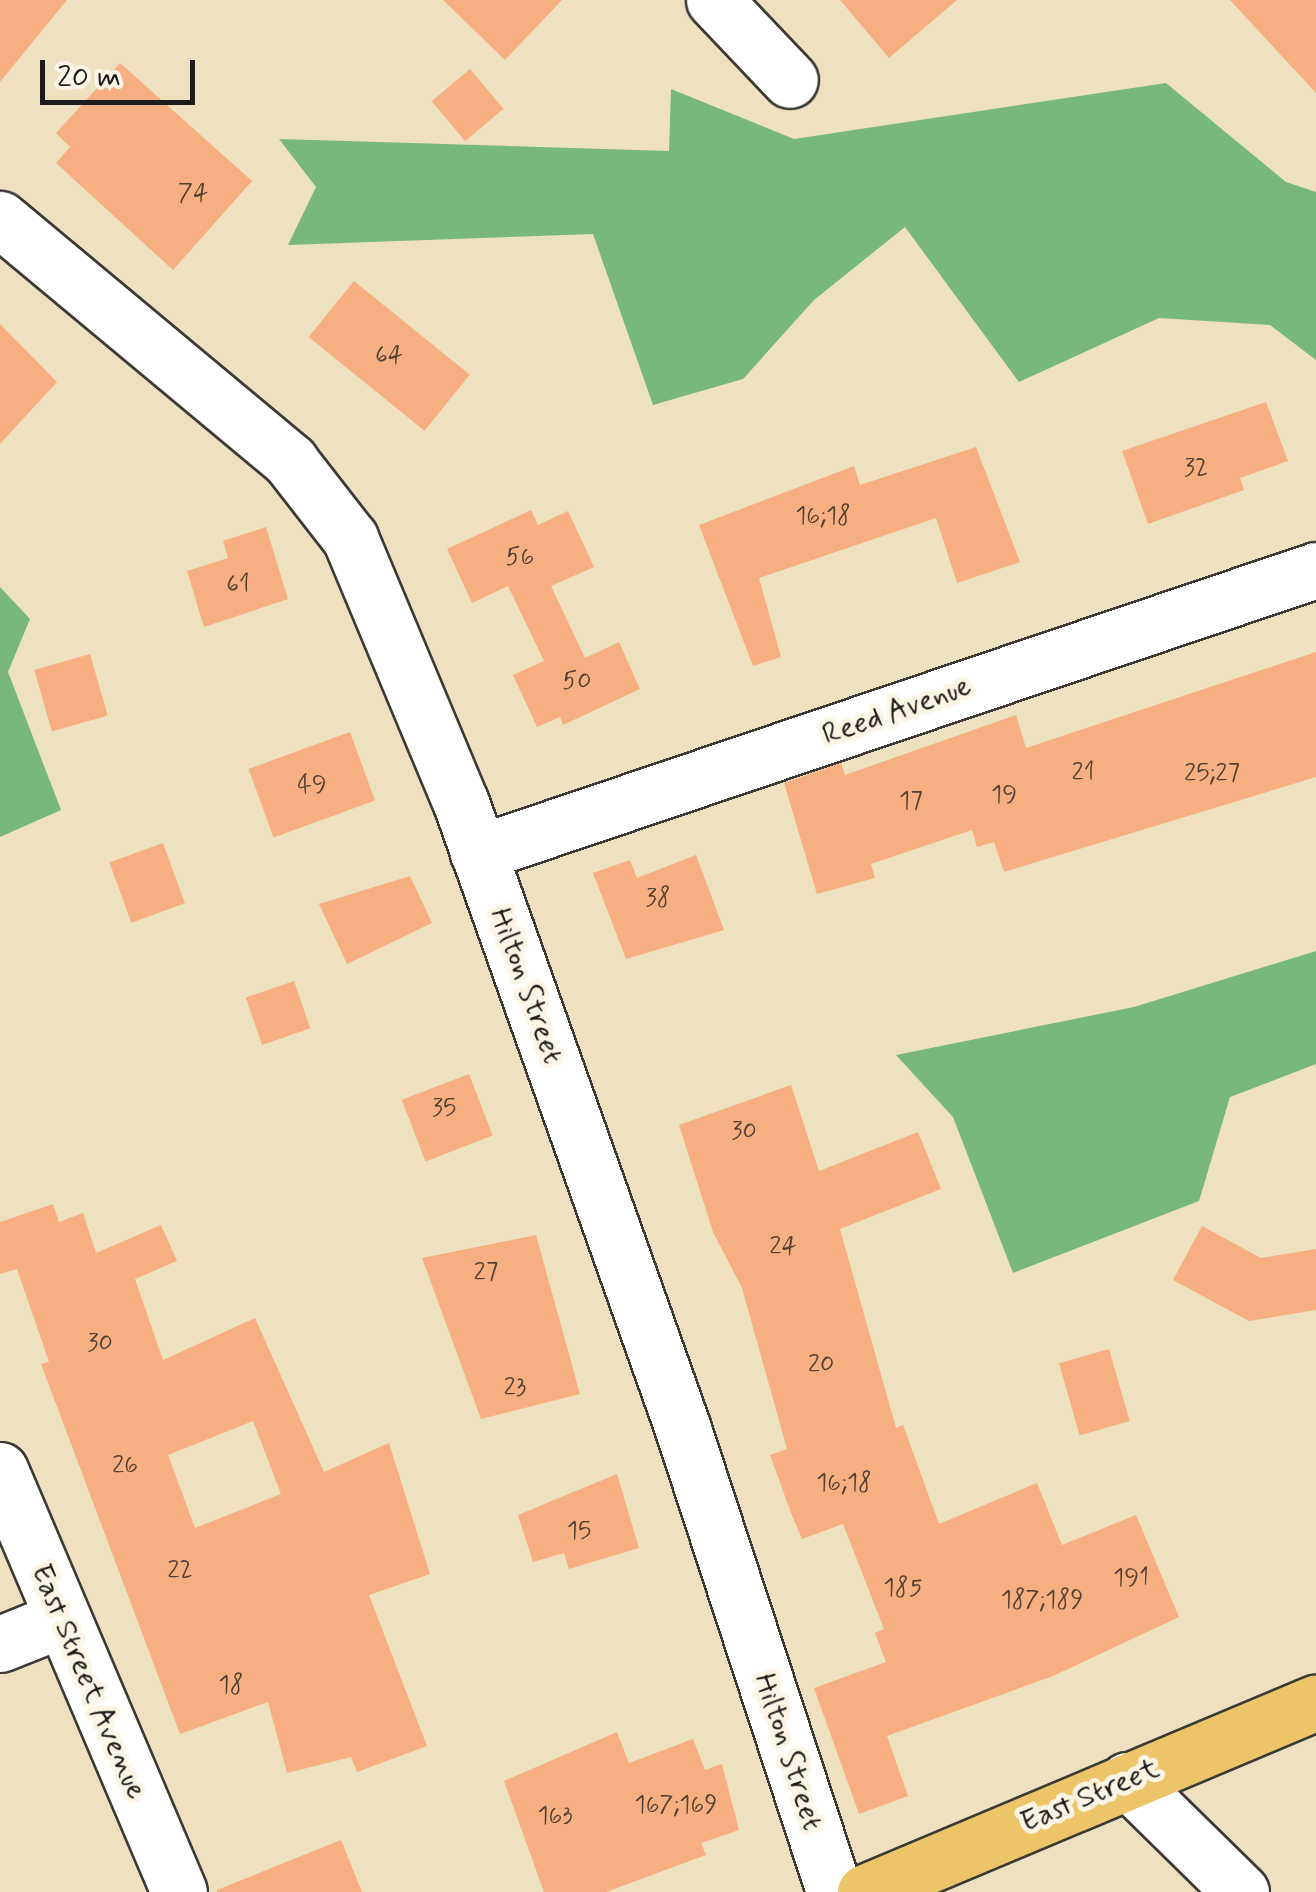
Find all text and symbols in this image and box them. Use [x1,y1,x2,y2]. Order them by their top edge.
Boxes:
scale bar [45,40,200,102]
text: 20 m [57,58,121,97]
house number: 74 [178,179,208,209]
house number: 64 [375,341,403,371]
house number: 32 [1184,454,1208,484]
house number: 16;18 [795,502,851,532]
house number: 56 [506,543,534,573]
house number: 61 [226,570,250,600]
house number: 50 [562,667,592,697]
street label: Reed Avenue [814,667,980,755]
house number: 21 [1072,758,1094,788]
house number: 25;27 [1184,759,1240,789]
house number: 49 [297,771,327,801]
house number: 19 [991,781,1017,811]
house number: 17 [899,787,923,817]
house number: 38 [646,884,670,914]
street label: Hilton Street [480,901,572,1071]
house number: 35 [432,1094,456,1124]
house number: 30 [731,1117,757,1147]
house number: 24 [769,1232,797,1262]
house number: 27 [474,1258,498,1288]
house number: 30 [87,1329,113,1359]
house number: 20 [808,1350,834,1380]
house number: 23 [504,1373,526,1403]
house number: 26 [112,1451,138,1481]
house number: 16;18 [816,1469,872,1499]
house number: 15 [567,1517,591,1547]
house number: 22 [167,1556,193,1586]
street label: East Street Avenue [23,1560,153,1804]
house number: 191 [1113,1564,1149,1594]
house number: 185 [884,1574,922,1604]
house number: 187;189 [1001,1586,1083,1616]
street label: Hilton Street [745,1667,831,1837]
house number: 18 [219,1671,243,1701]
street label: East Street [1015,1751,1165,1841]
house number: 167;169 [635,1791,717,1821]
house number: 163 [537,1802,573,1832]

